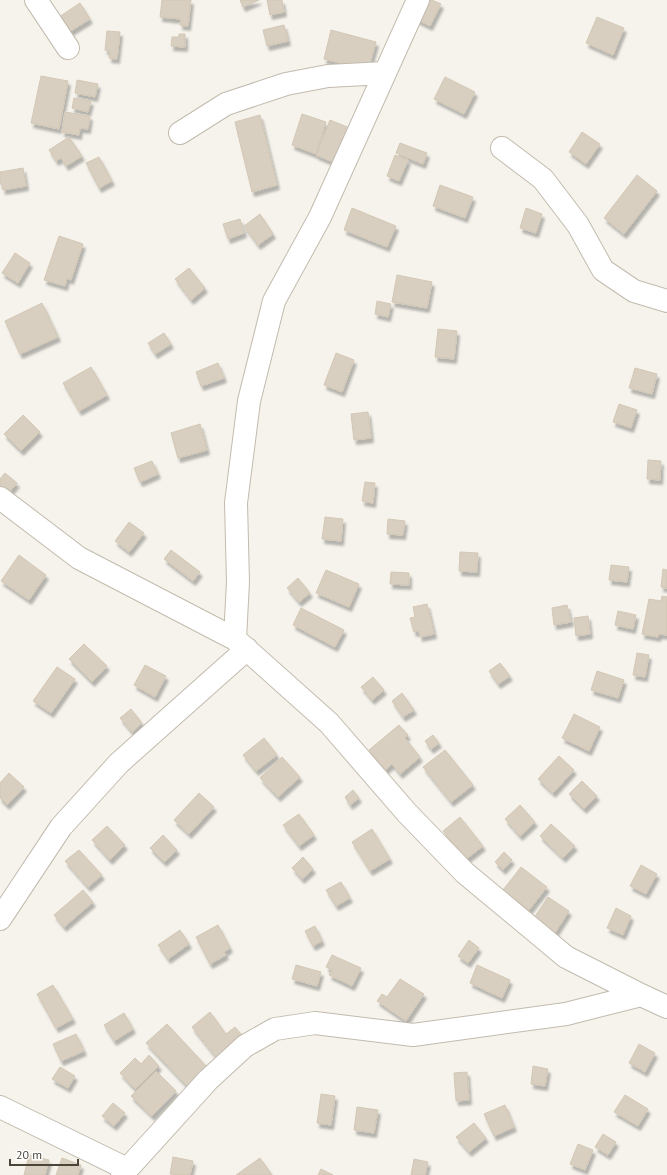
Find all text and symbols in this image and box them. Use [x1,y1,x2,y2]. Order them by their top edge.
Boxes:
scale bar [10,1141,78,1167]
text: 20 m [16,1147,42,1162]

